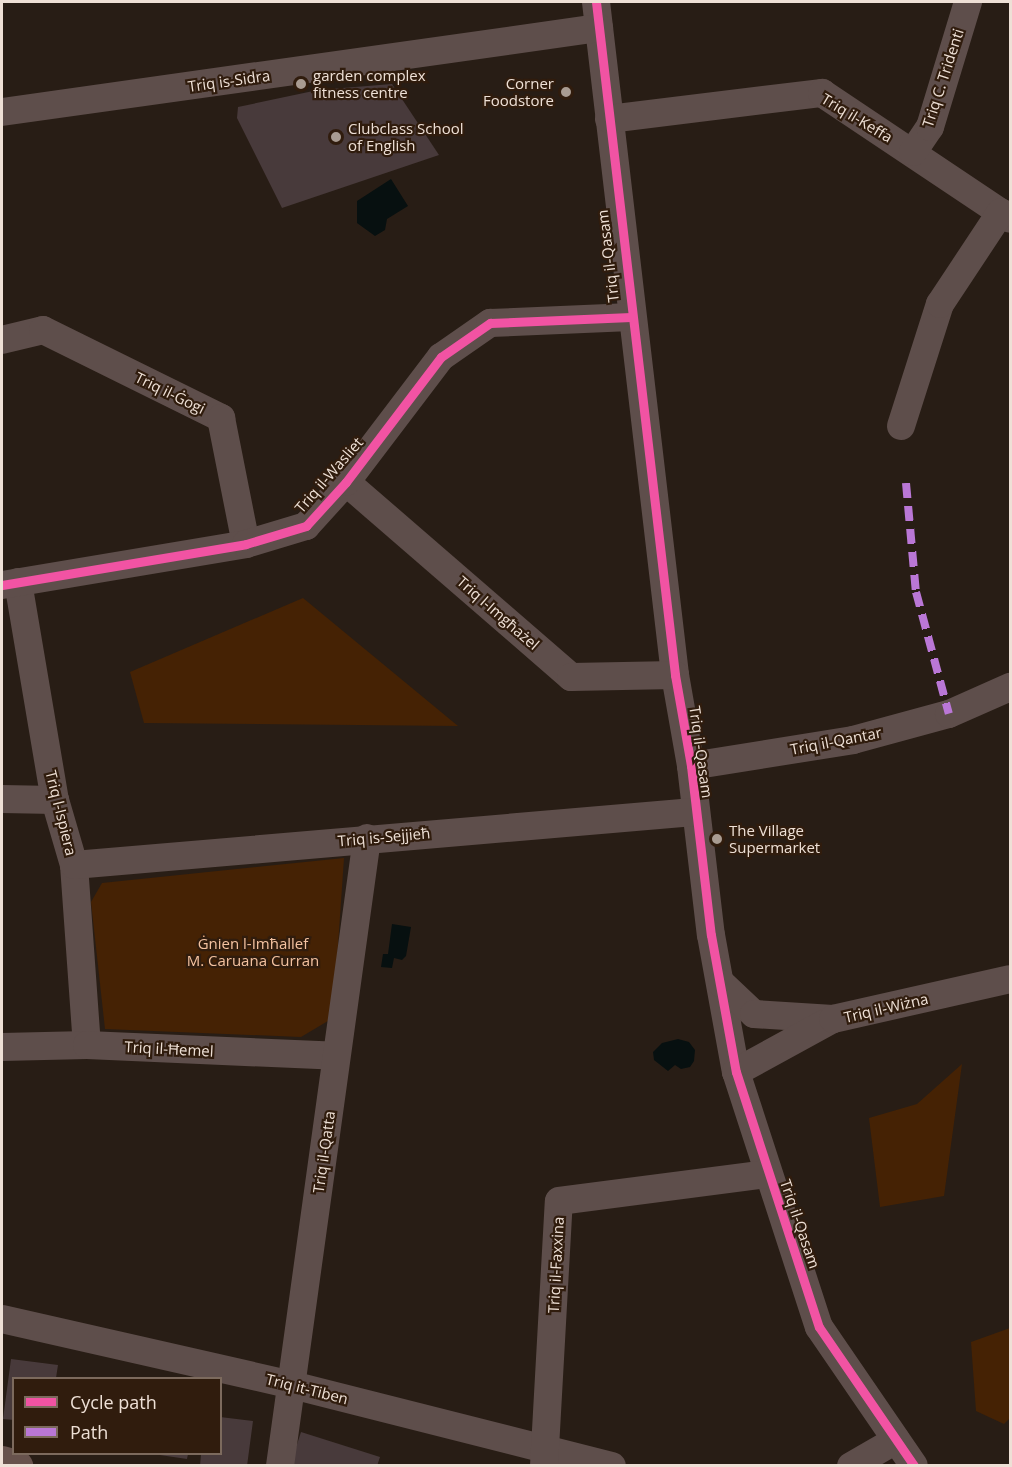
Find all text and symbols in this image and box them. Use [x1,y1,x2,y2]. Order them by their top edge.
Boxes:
street label: Triq C. Tridenti [919,26,967,130]
street label: Triq is-Sidra [187,66,271,96]
place label: garden complex fitness centre [313,66,426,101]
place label: Corner Foodstore [483,74,554,109]
marker: garden complex fitness centre [294,77,308,91]
marker: Corner Foodstore [559,85,573,99]
street label: Triq il-Keffa [818,90,896,146]
place label: Clubclass School of English [348,119,464,154]
marker: Clubclass School of English [329,130,343,144]
street label: Triq il-Qasam [593,209,623,303]
street label: Triq il-Ġogi [132,368,208,418]
street label: Triq il-Wasliet [291,434,367,516]
street label: Triq l-Imgħażel [453,572,543,654]
street label: Triq il-Qasam [686,705,716,799]
street label: Triq il-Qantar [789,723,883,759]
street label: Triq l-Ispiera [42,769,80,857]
place label: The Village Supermarket [729,821,820,856]
street label: Triq is-Sejjieħ [337,824,431,850]
marker: The Village Supermarket [710,832,724,846]
park label: Ġnien l-Imħallef M. Caruana Curran [187,934,319,969]
street label: Triq il-Wiżna [842,990,930,1026]
street label: Triq il-Ħemel [124,1038,214,1060]
street label: Triq il-Qatta [309,1110,339,1194]
street label: Triq il-Qasam [776,1177,824,1271]
street label: Triq il-Faxxina [544,1216,568,1314]
street label: Triq it-Tiben [264,1370,350,1408]
legend [12,1377,222,1455]
text: Cycle path [70,1390,157,1414]
text: Path [70,1420,108,1444]

